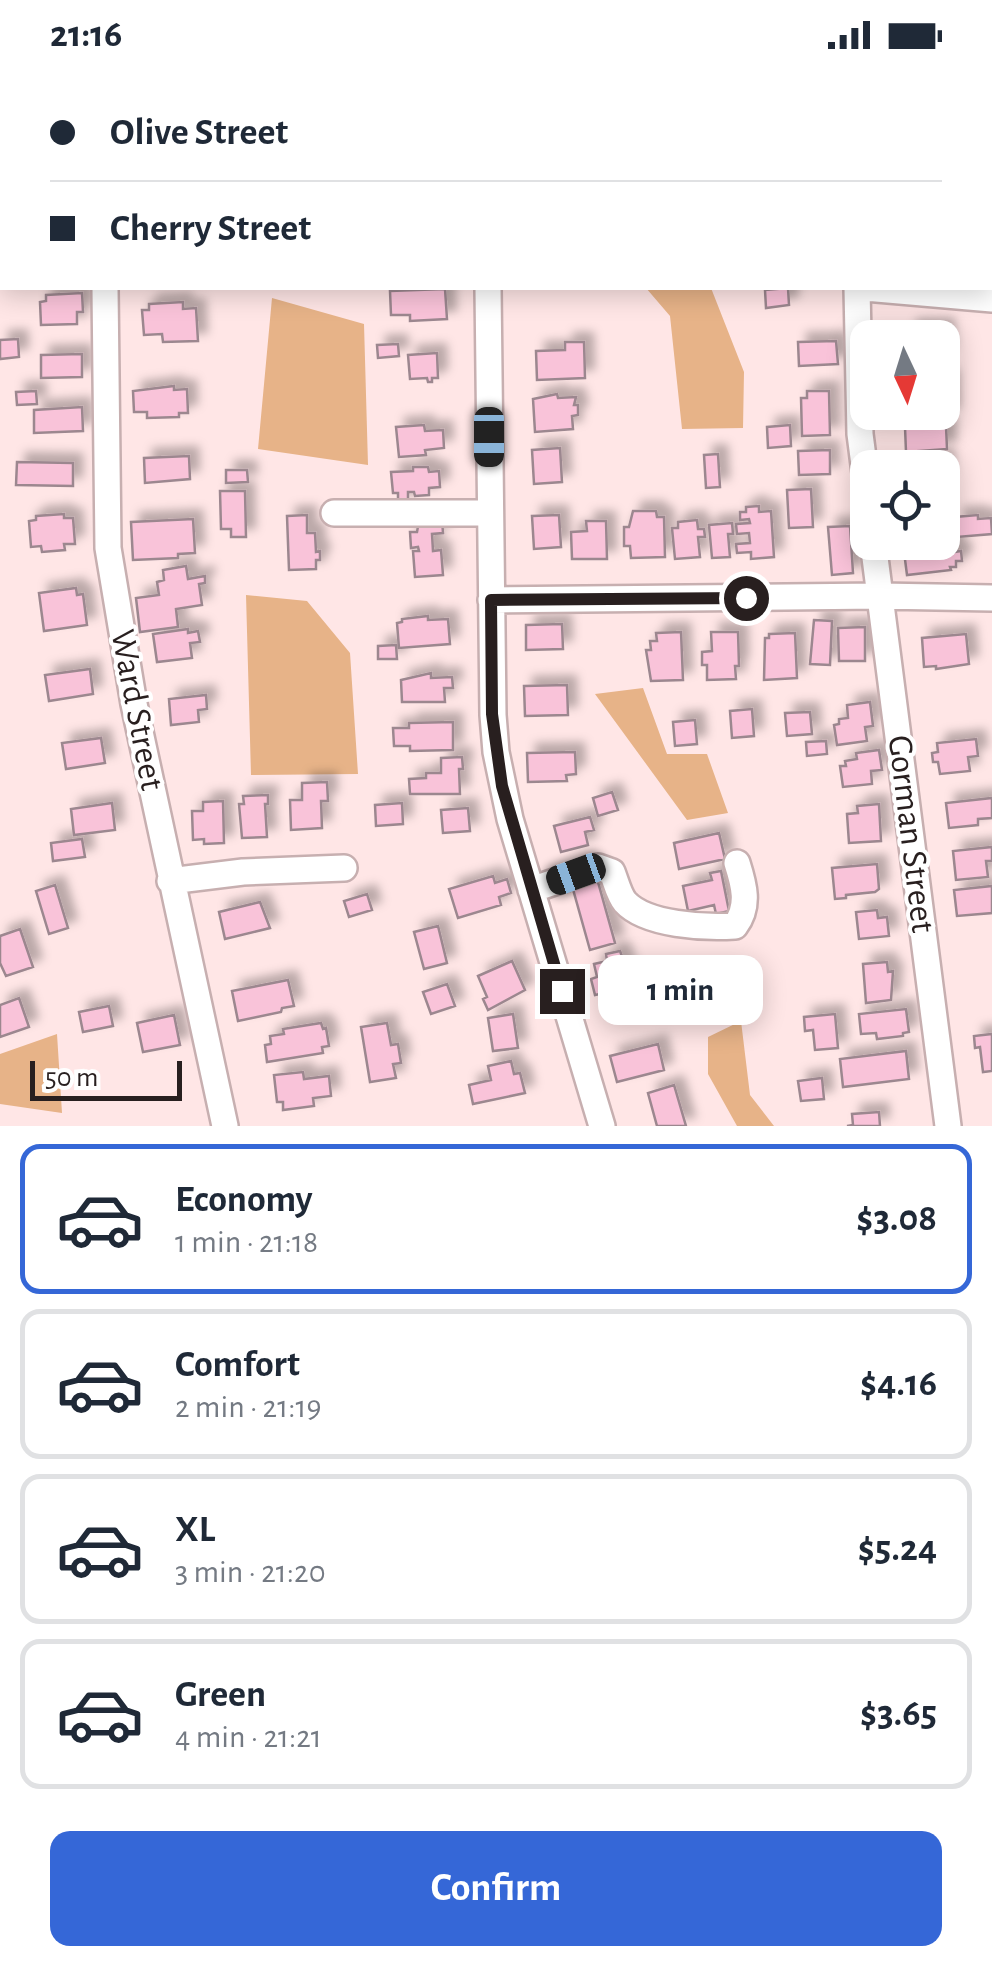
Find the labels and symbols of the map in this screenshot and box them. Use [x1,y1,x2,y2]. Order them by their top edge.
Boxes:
north arrow [850,320,960,430]
car [474,407,504,467]
route start [724,576,769,621]
street label: Ward Street [104,627,170,793]
street label: Gorman Street [882,733,940,935]
car [543,850,609,898]
callout: 1 min [597,956,762,1026]
route end [540,969,585,1014]
scale bar [30,1056,182,1100]

